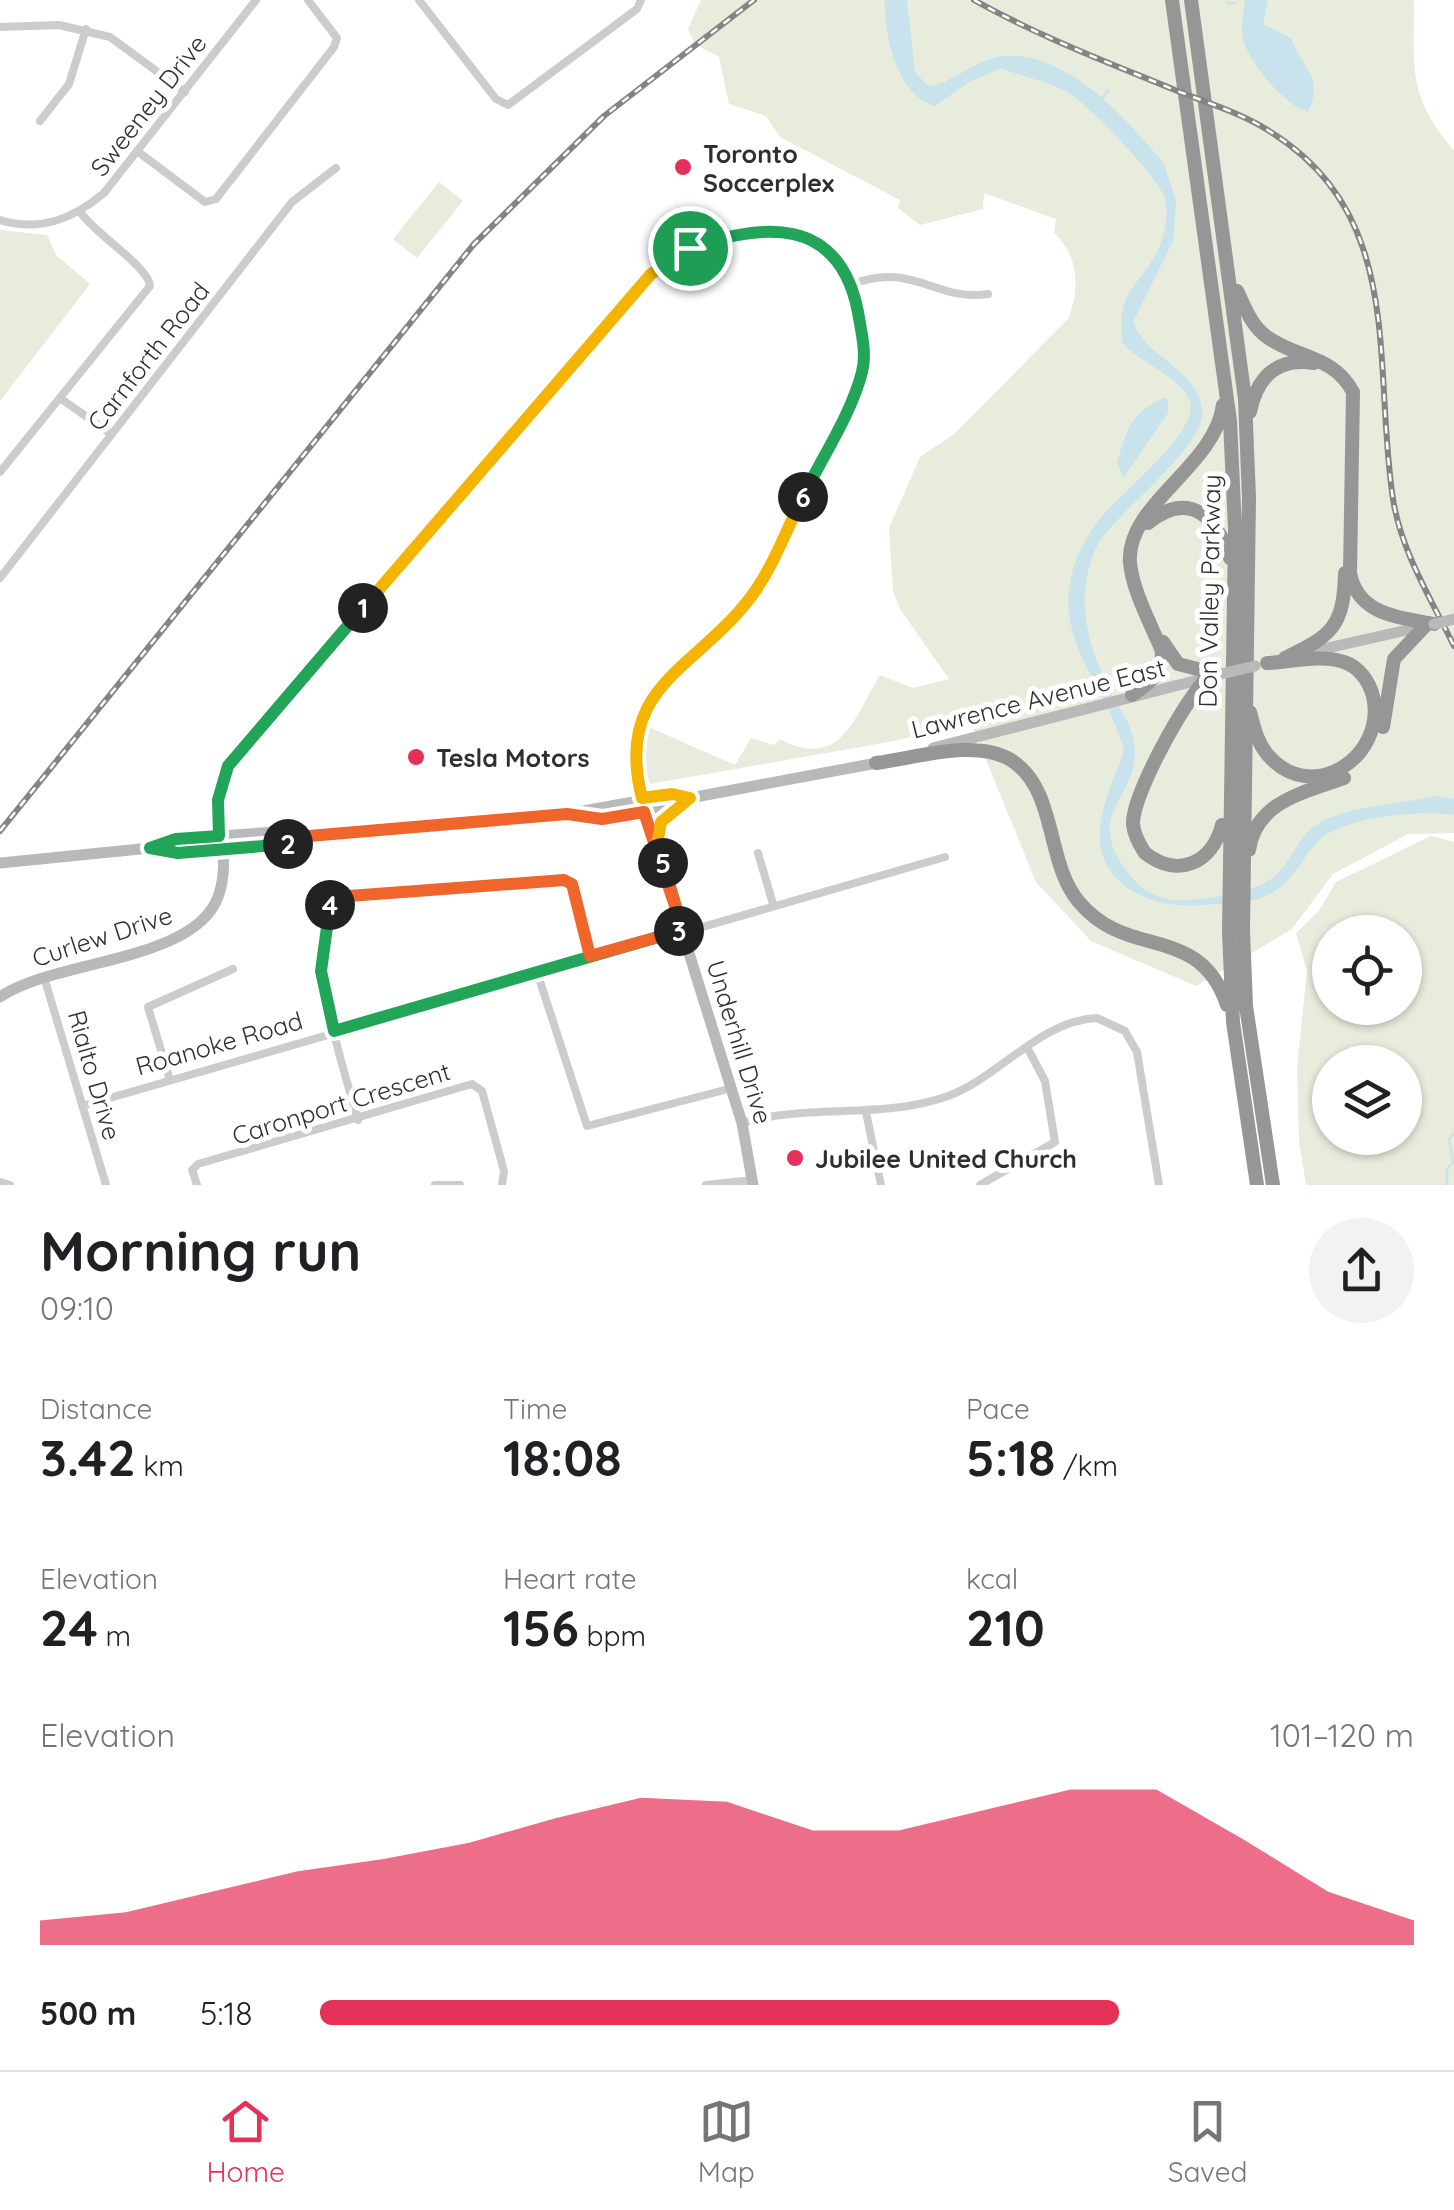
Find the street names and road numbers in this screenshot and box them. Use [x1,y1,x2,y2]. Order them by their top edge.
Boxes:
street label: Sweeney Drive [83,28,213,182]
street label: Carnforth Road [80,276,216,436]
street label: Don Valley Parkway [1191,474,1227,708]
street label: Lawrence Avenue East [908,651,1168,745]
street label: Curlew Drive [28,899,176,973]
street label: Underhill Drive [700,957,780,1127]
street label: Roanoke Road [132,1004,306,1082]
street label: Rialto Drive [62,1007,128,1143]
street label: Caronport Crescent [228,1055,454,1151]

